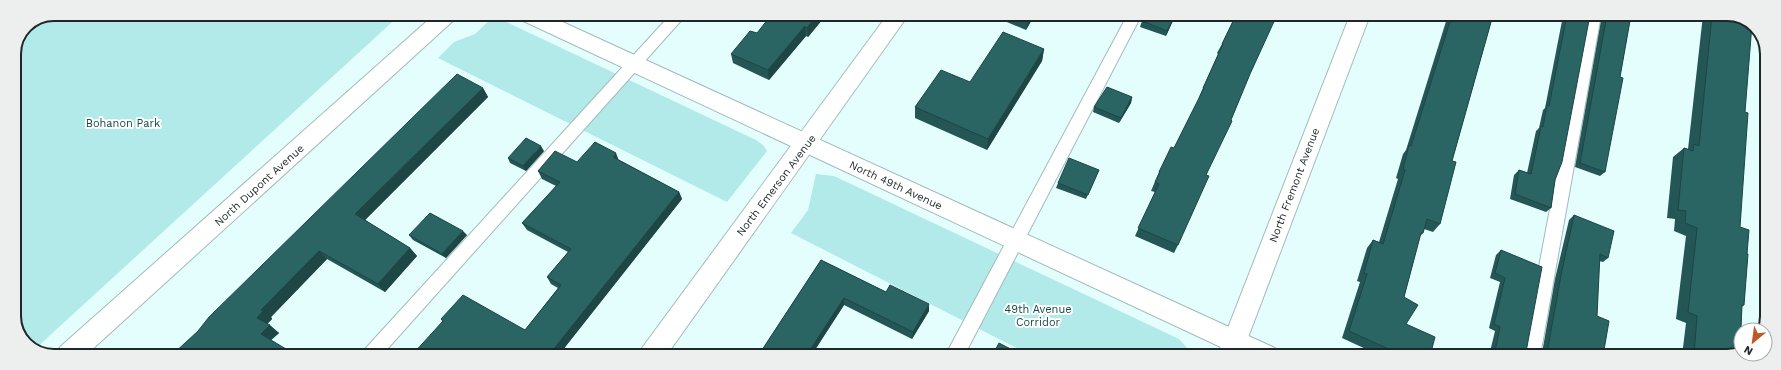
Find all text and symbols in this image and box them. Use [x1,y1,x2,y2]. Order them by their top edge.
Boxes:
park label: Bohanon Park [86,117,160,130]
street label: North Fremont Avenue [1267,126,1322,244]
street label: North Emerson Avenue [734,132,819,239]
street label: North Dupont Avenue [212,142,307,229]
street label: North 49th Avenue [847,158,944,213]
park label: 49th Avenue Corridor [1004,303,1072,329]
north arrow [1733,322,1773,362]
text: N [1742,343,1755,358]

